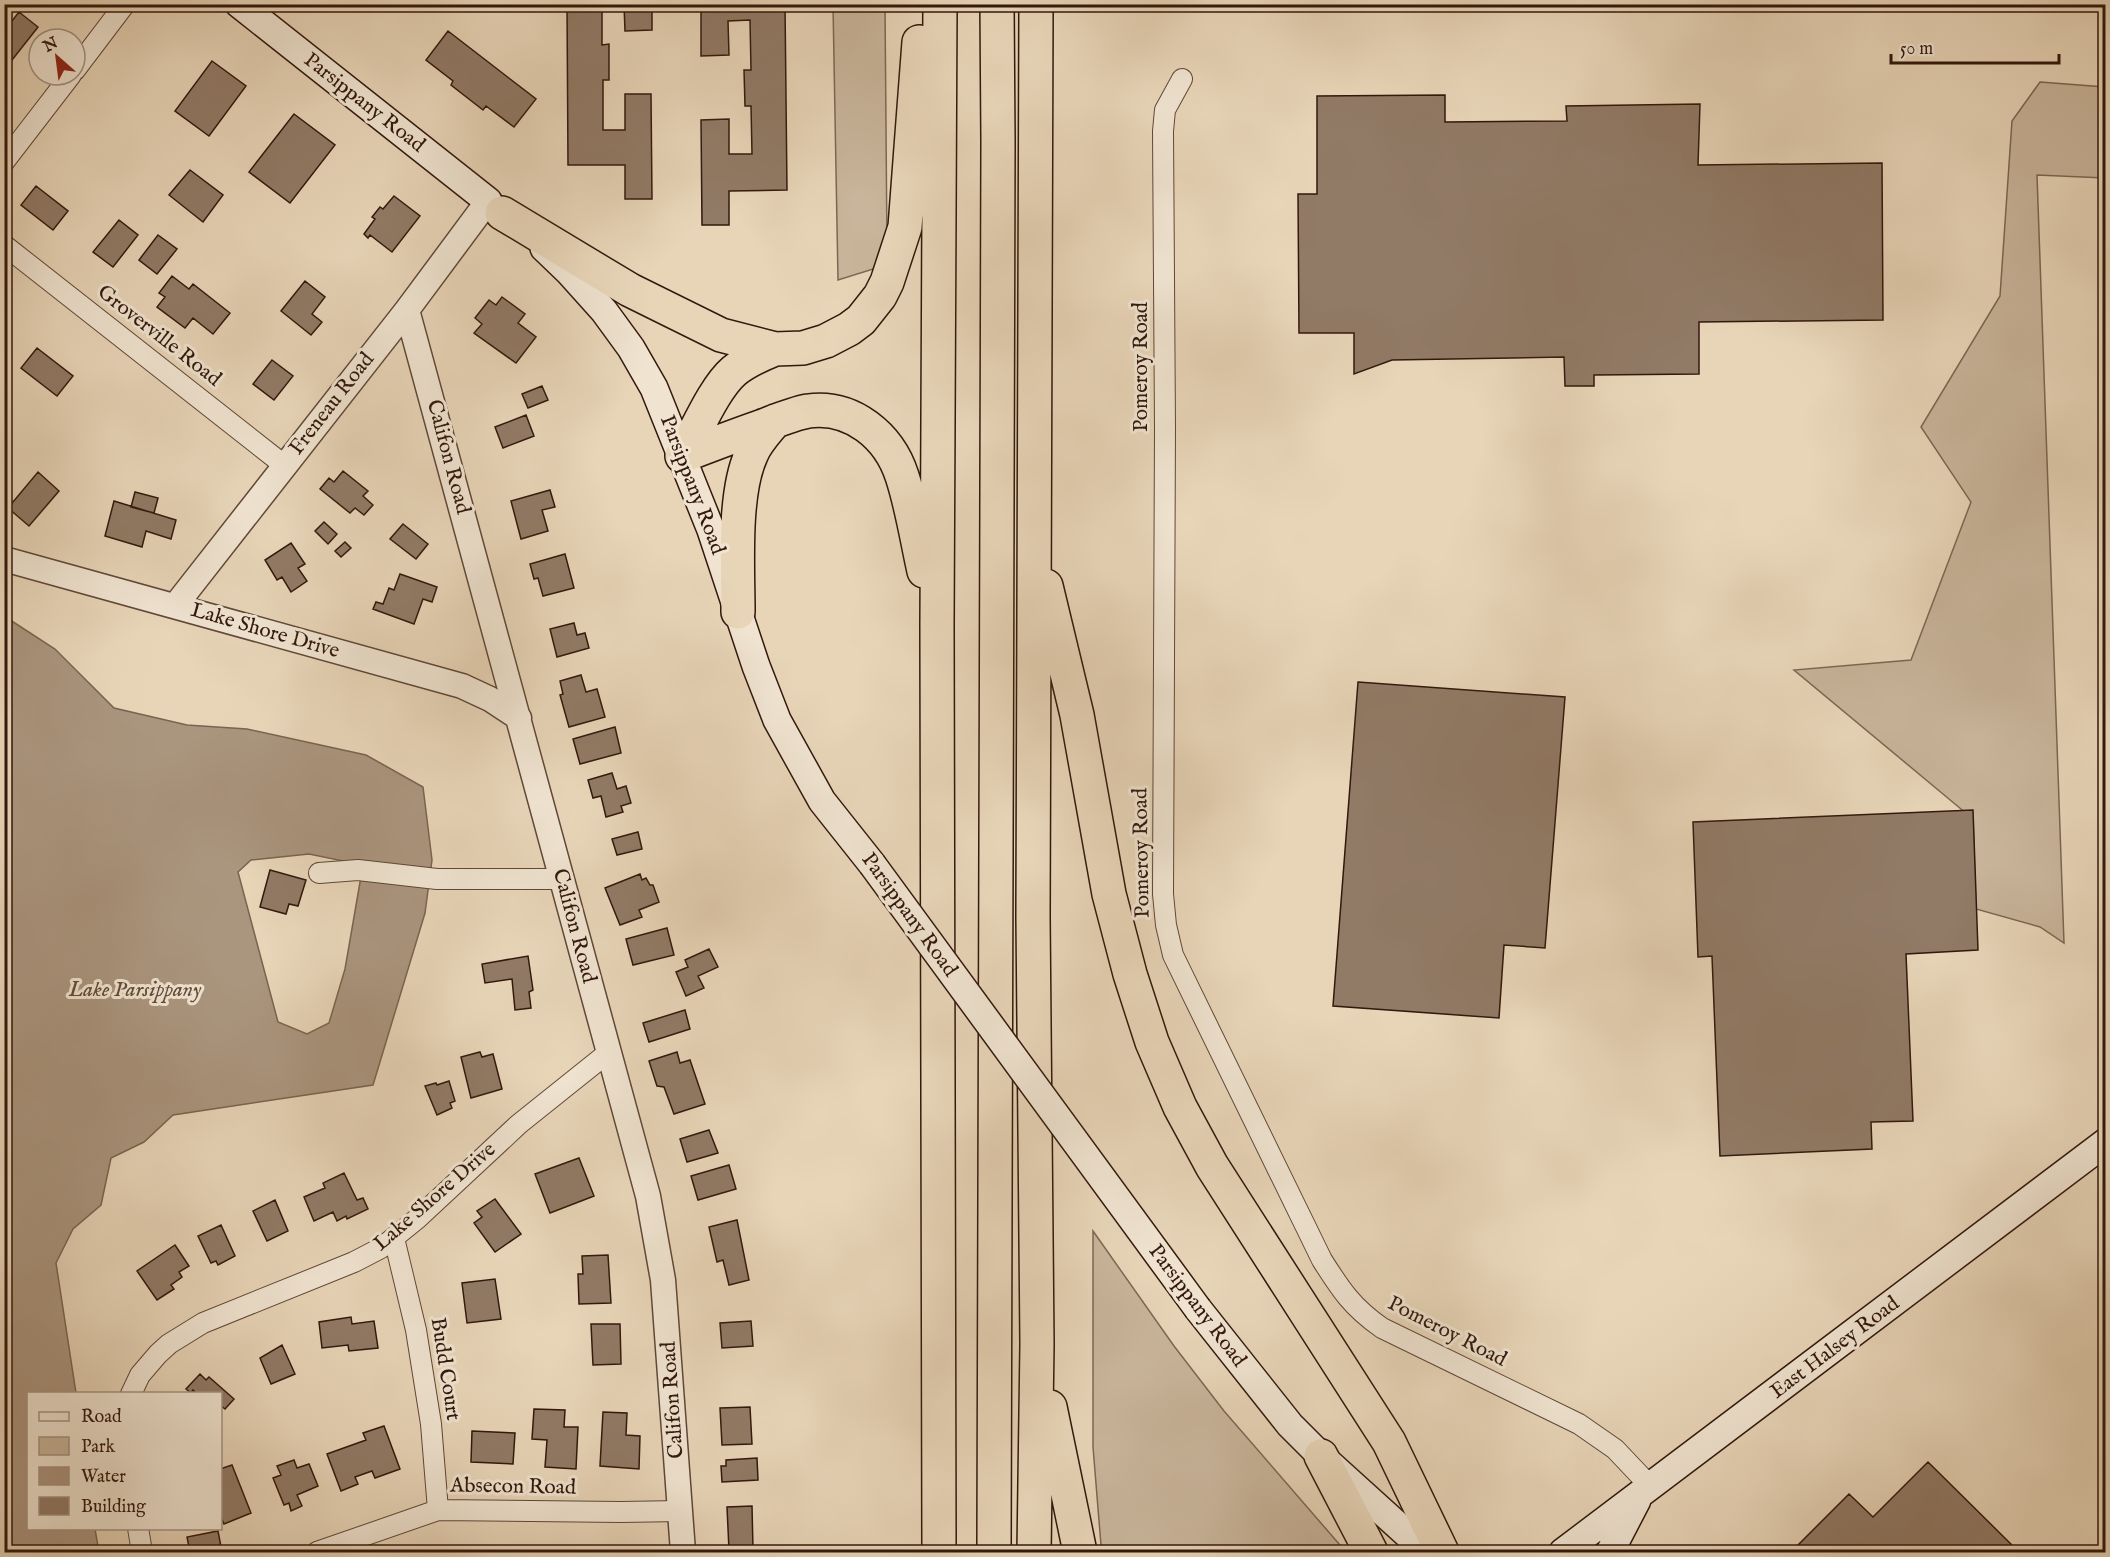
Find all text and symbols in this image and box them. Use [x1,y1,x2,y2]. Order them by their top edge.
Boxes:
north arrow [27,27,87,87]
scale bar [1891,27,2059,65]
text: N [39,33,62,58]
text: 50 m [1900,38,1933,61]
street label: Parsippany Road [298,47,431,159]
street label: Groverville Road [92,279,227,393]
street label: Pomeroy Road [1128,301,1155,432]
street label: Freneau Road [283,347,381,461]
street label: Califon Road [420,397,476,518]
street label: Parsippany Road [653,412,731,559]
street label: Lake Shore Drive [188,597,343,665]
street label: Pomeroy Road [1127,787,1157,918]
street label: Parsippany Road [855,848,964,983]
street label: Califon Road [546,866,602,987]
water label: Lake Parsippany [68,976,202,1004]
street label: Lake Shore Drive [368,1136,502,1257]
street label: Parsippany Road [1142,1239,1252,1373]
street label: Pomeroy Road [1383,1290,1512,1374]
street label: East Halsey Road [1765,1290,1906,1405]
street label: Budd Court [424,1316,466,1422]
street label: Califon Road [655,1340,691,1460]
legend [27,1392,222,1530]
text: Road [81,1406,122,1429]
text: Park [81,1436,116,1459]
text: Water [81,1466,126,1489]
street label: Absecon Road [449,1472,577,1502]
text: Building [81,1496,146,1519]

